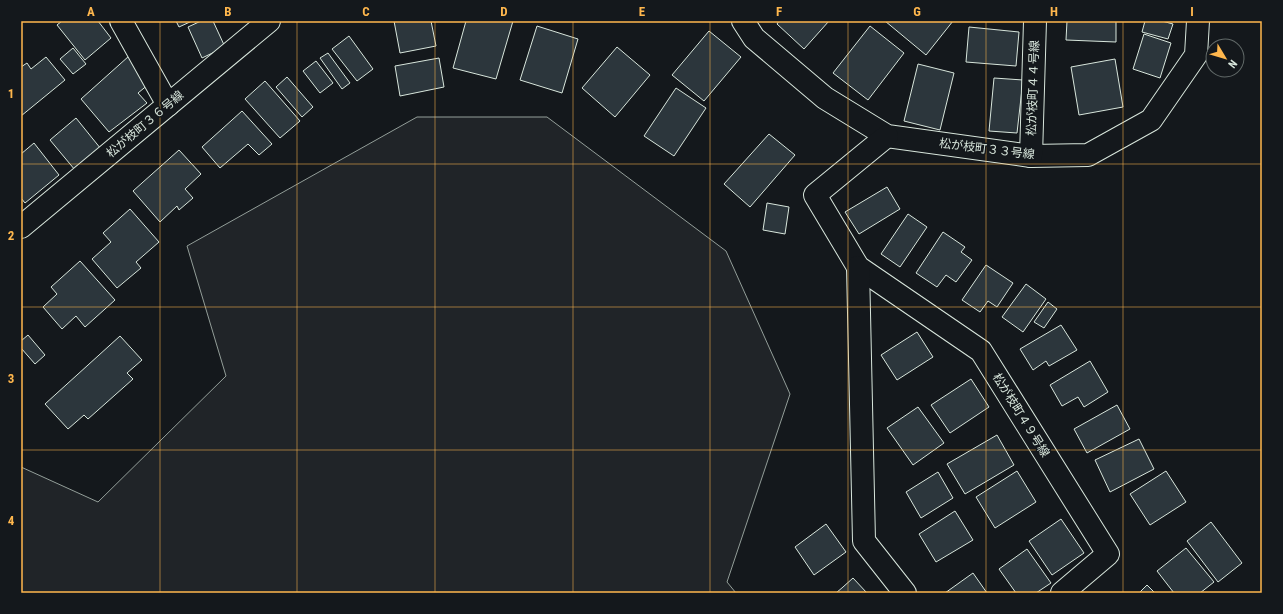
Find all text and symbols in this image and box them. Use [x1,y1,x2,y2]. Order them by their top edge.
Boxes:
text: A [87,4,95,19]
text: B [224,4,232,19]
text: C [362,4,370,19]
text: D [500,4,508,19]
text: E [639,4,646,19]
text: F [776,4,782,19]
text: G [913,4,921,19]
text: H [1050,4,1058,19]
text: I [1190,4,1194,19]
north arrow [1205,38,1245,78]
street label: 松が枝町４４号線 [1024,40,1042,136]
text: N [1225,57,1240,71]
text: 1 [8,86,14,101]
street label: 松が枝町３６号線 [104,88,186,160]
street label: 松が枝町３３号線 [938,136,1036,162]
text: 2 [8,228,15,243]
text: 3 [8,371,14,386]
street label: 松が枝町４９号線 [990,371,1052,459]
text: 4 [8,513,15,528]

